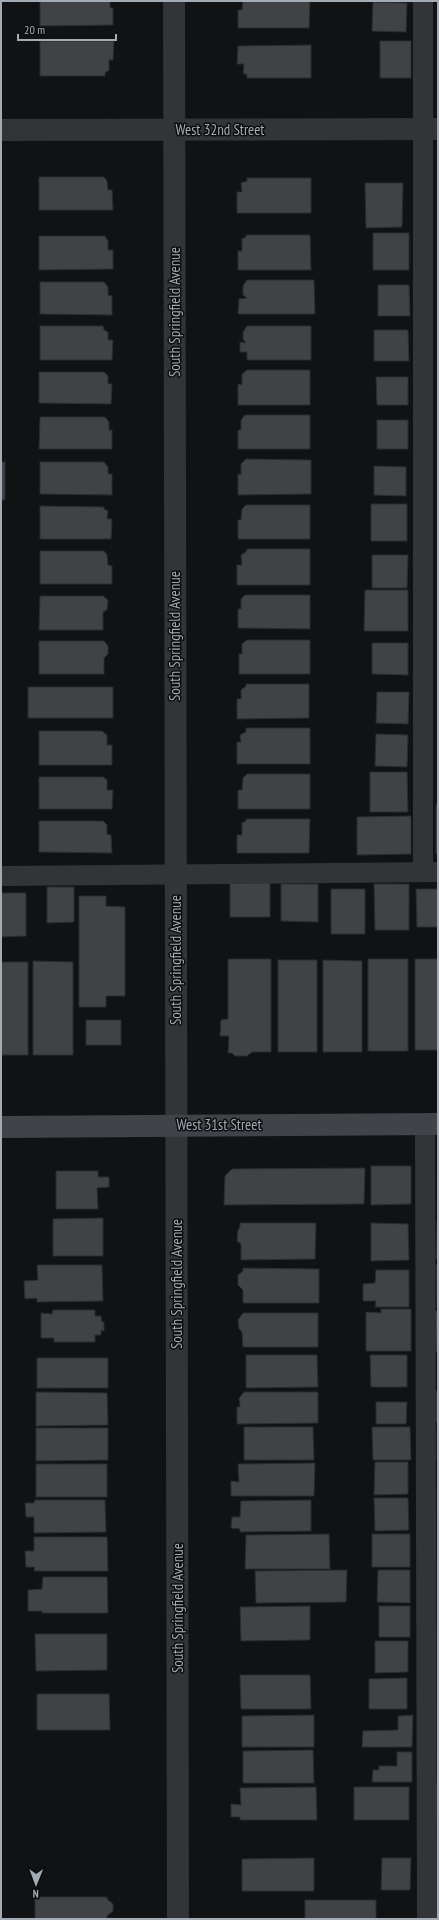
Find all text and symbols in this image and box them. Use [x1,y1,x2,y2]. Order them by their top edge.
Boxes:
scale bar [18,16,116,42]
text: 20 m [24,22,45,37]
street label: West 32nd Street [176,120,264,139]
street label: South Springfield Avenue [165,247,184,377]
street label: South Springfield Avenue [165,571,184,701]
street label: South Springfield Avenue [166,895,185,1025]
street label: West 31st Street [176,1115,262,1134]
street label: South Springfield Avenue [167,1219,186,1349]
street label: South Springfield Avenue [168,1543,187,1673]
north arrow [16,1864,56,1904]
text: N [33,1887,39,1901]

